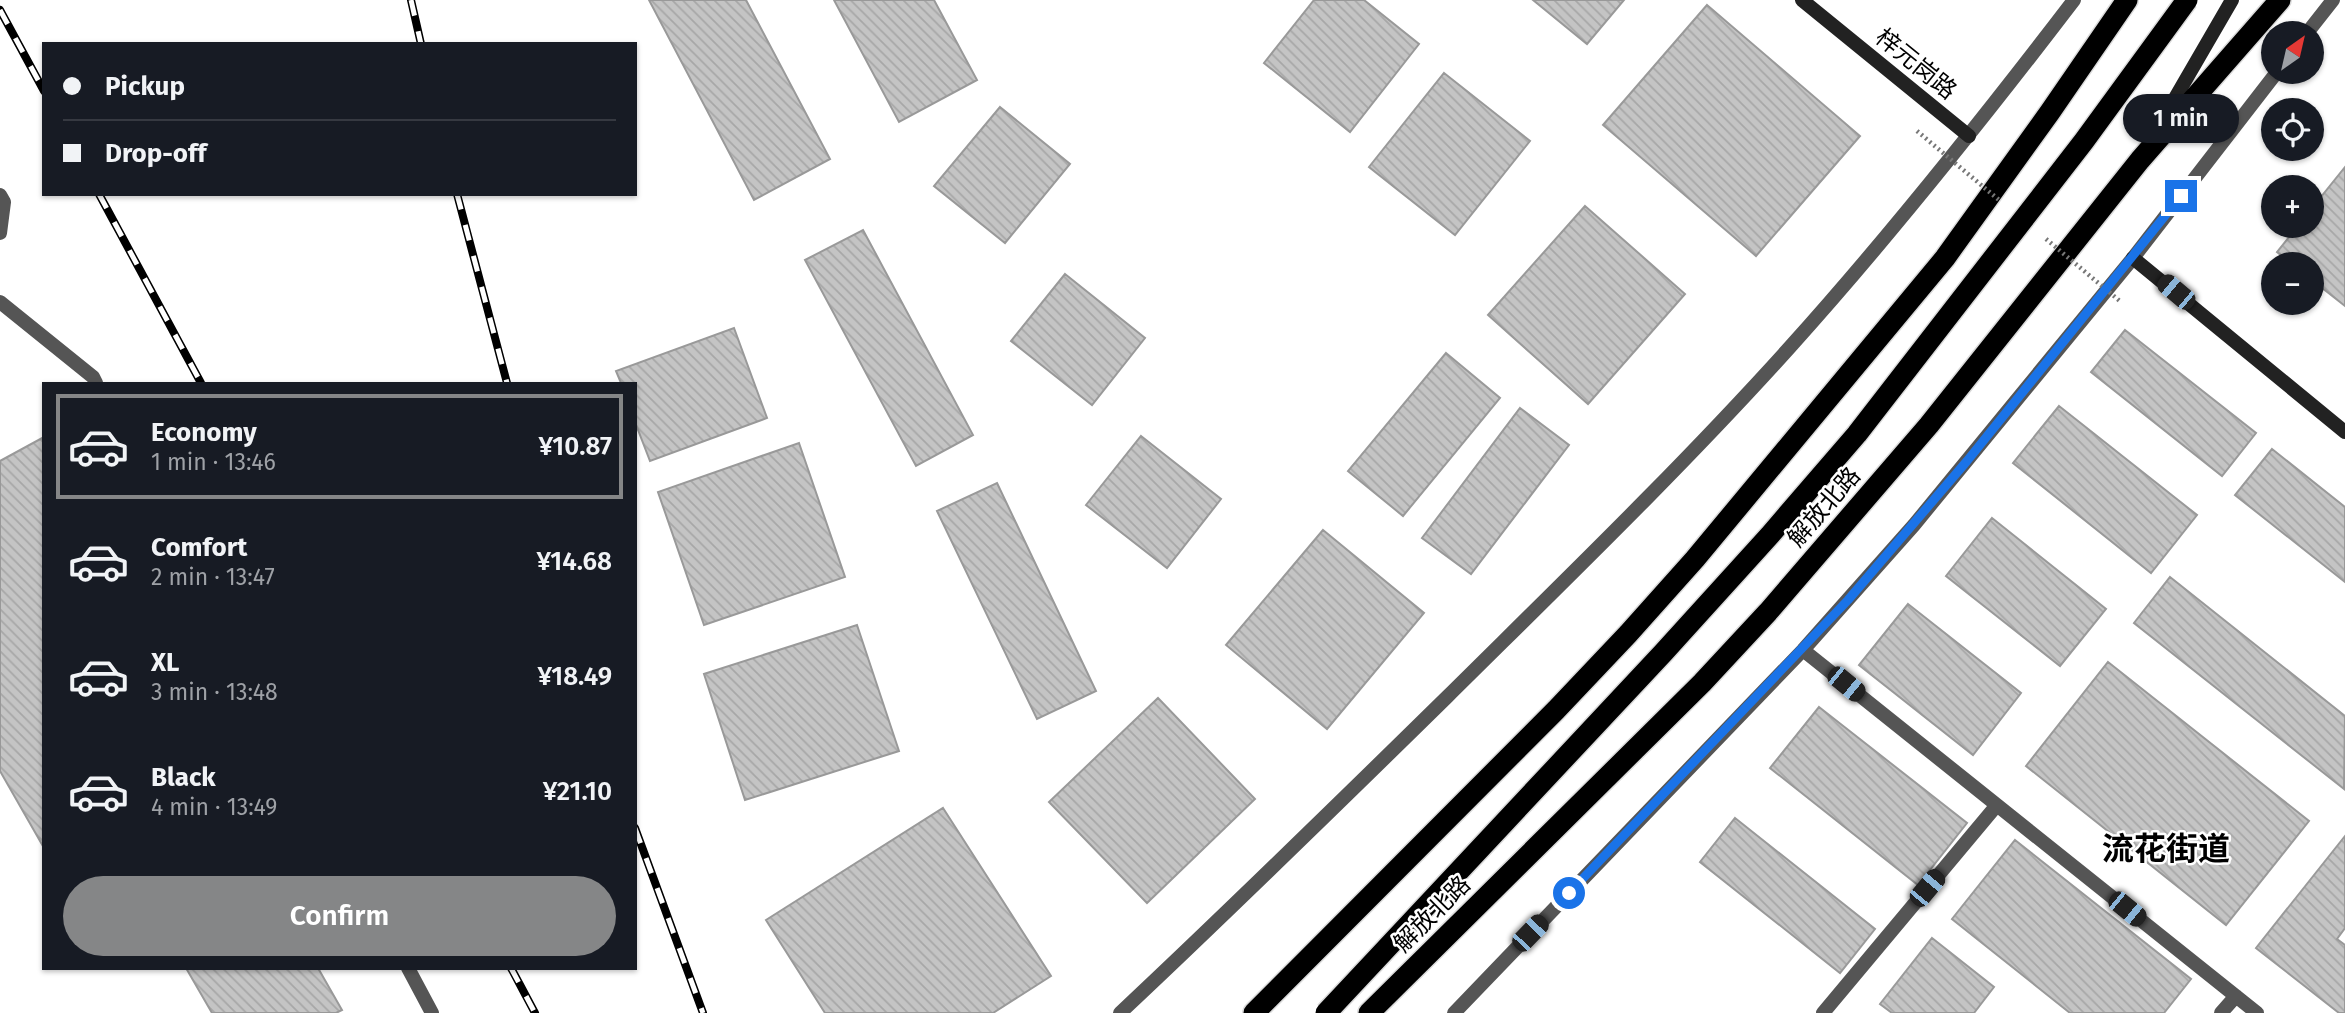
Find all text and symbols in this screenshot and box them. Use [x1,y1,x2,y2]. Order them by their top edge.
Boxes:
north arrow [2261,21,2324,84]
map controls [2261,21,2324,315]
street label: 梓元岗路 [1870,23,1962,105]
text: Pickup [105,71,185,102]
callout: 1 min [2123,94,2239,144]
button: locate [2261,98,2324,161]
text: 1 min [2153,104,2209,132]
text: Drop-off [105,138,207,169]
button: + [2261,175,2324,238]
route end [2165,180,2197,212]
button: − [2261,252,2324,315]
car [2154,270,2199,314]
icon: car [67,415,130,478]
text: Economy [151,417,257,448]
text: ¥10.87 [538,431,612,462]
text: 1 min · 13:46 [151,448,276,476]
street label: 解放北路 [1782,462,1866,552]
icon: car [67,530,130,593]
text: Comfort [151,532,247,563]
text: ¥14.68 [536,546,612,577]
text: 2 min · 13:47 [151,563,275,591]
icon: car [67,645,130,708]
text: XL [151,647,179,678]
text: ¥18.49 [538,661,612,692]
car [1824,663,1869,705]
text: 3 min · 13:48 [151,678,278,706]
icon: car [67,760,130,823]
text: Black [151,762,216,793]
text: ¥21.10 [543,776,612,807]
text: 4 min · 13:49 [151,793,277,821]
district label: 流花街道 [2102,830,2230,868]
car [1906,865,1949,911]
street label: 解放北路 [1388,870,1476,958]
button: Confirm [63,876,616,956]
route start [1553,877,1585,909]
car [2105,888,2150,930]
car [1508,911,1553,955]

